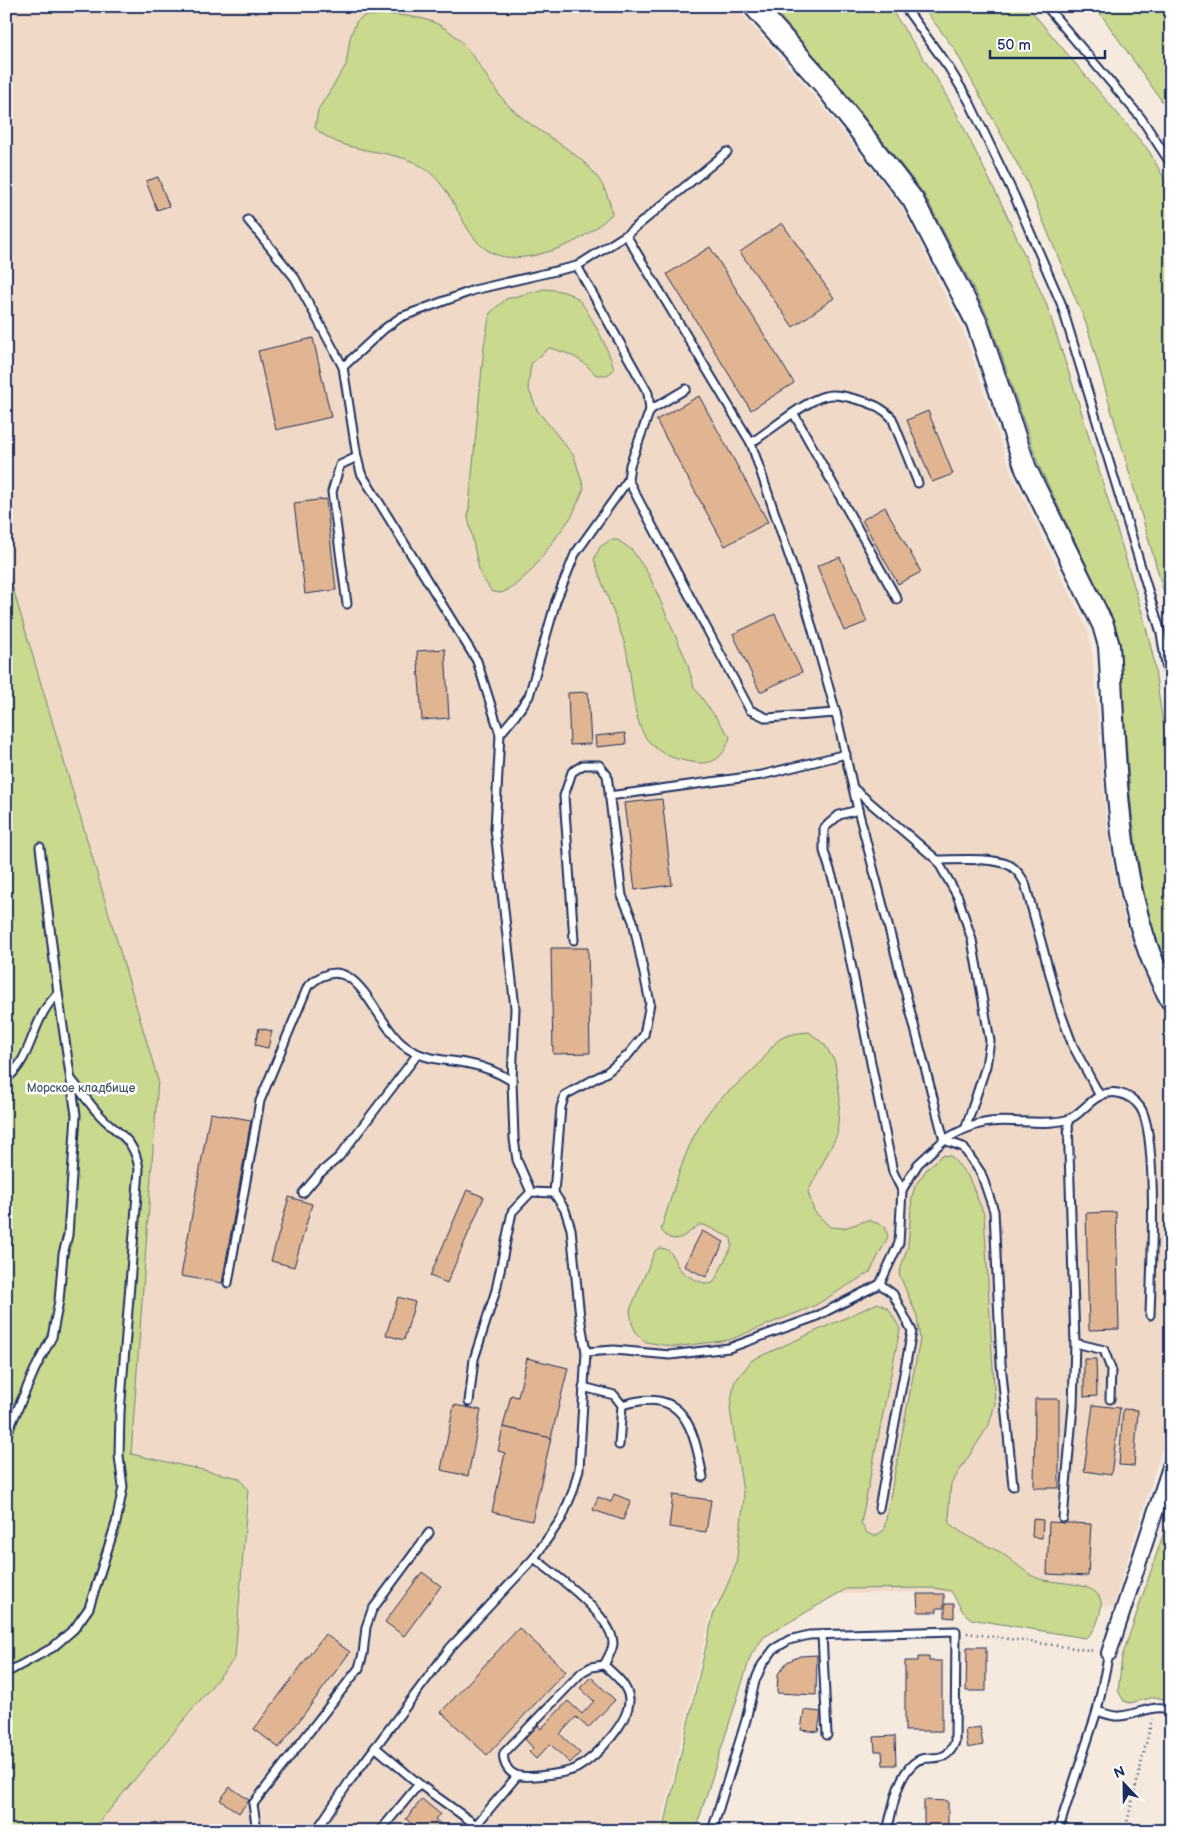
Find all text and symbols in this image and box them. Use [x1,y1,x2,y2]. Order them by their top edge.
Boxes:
scale bar [990,28,1104,60]
text: 50 m [997,36,1031,55]
park label: Морское кладбище [27,1081,136,1096]
north arrow [1100,1760,1150,1810]
text: N [1111,1763,1127,1782]

